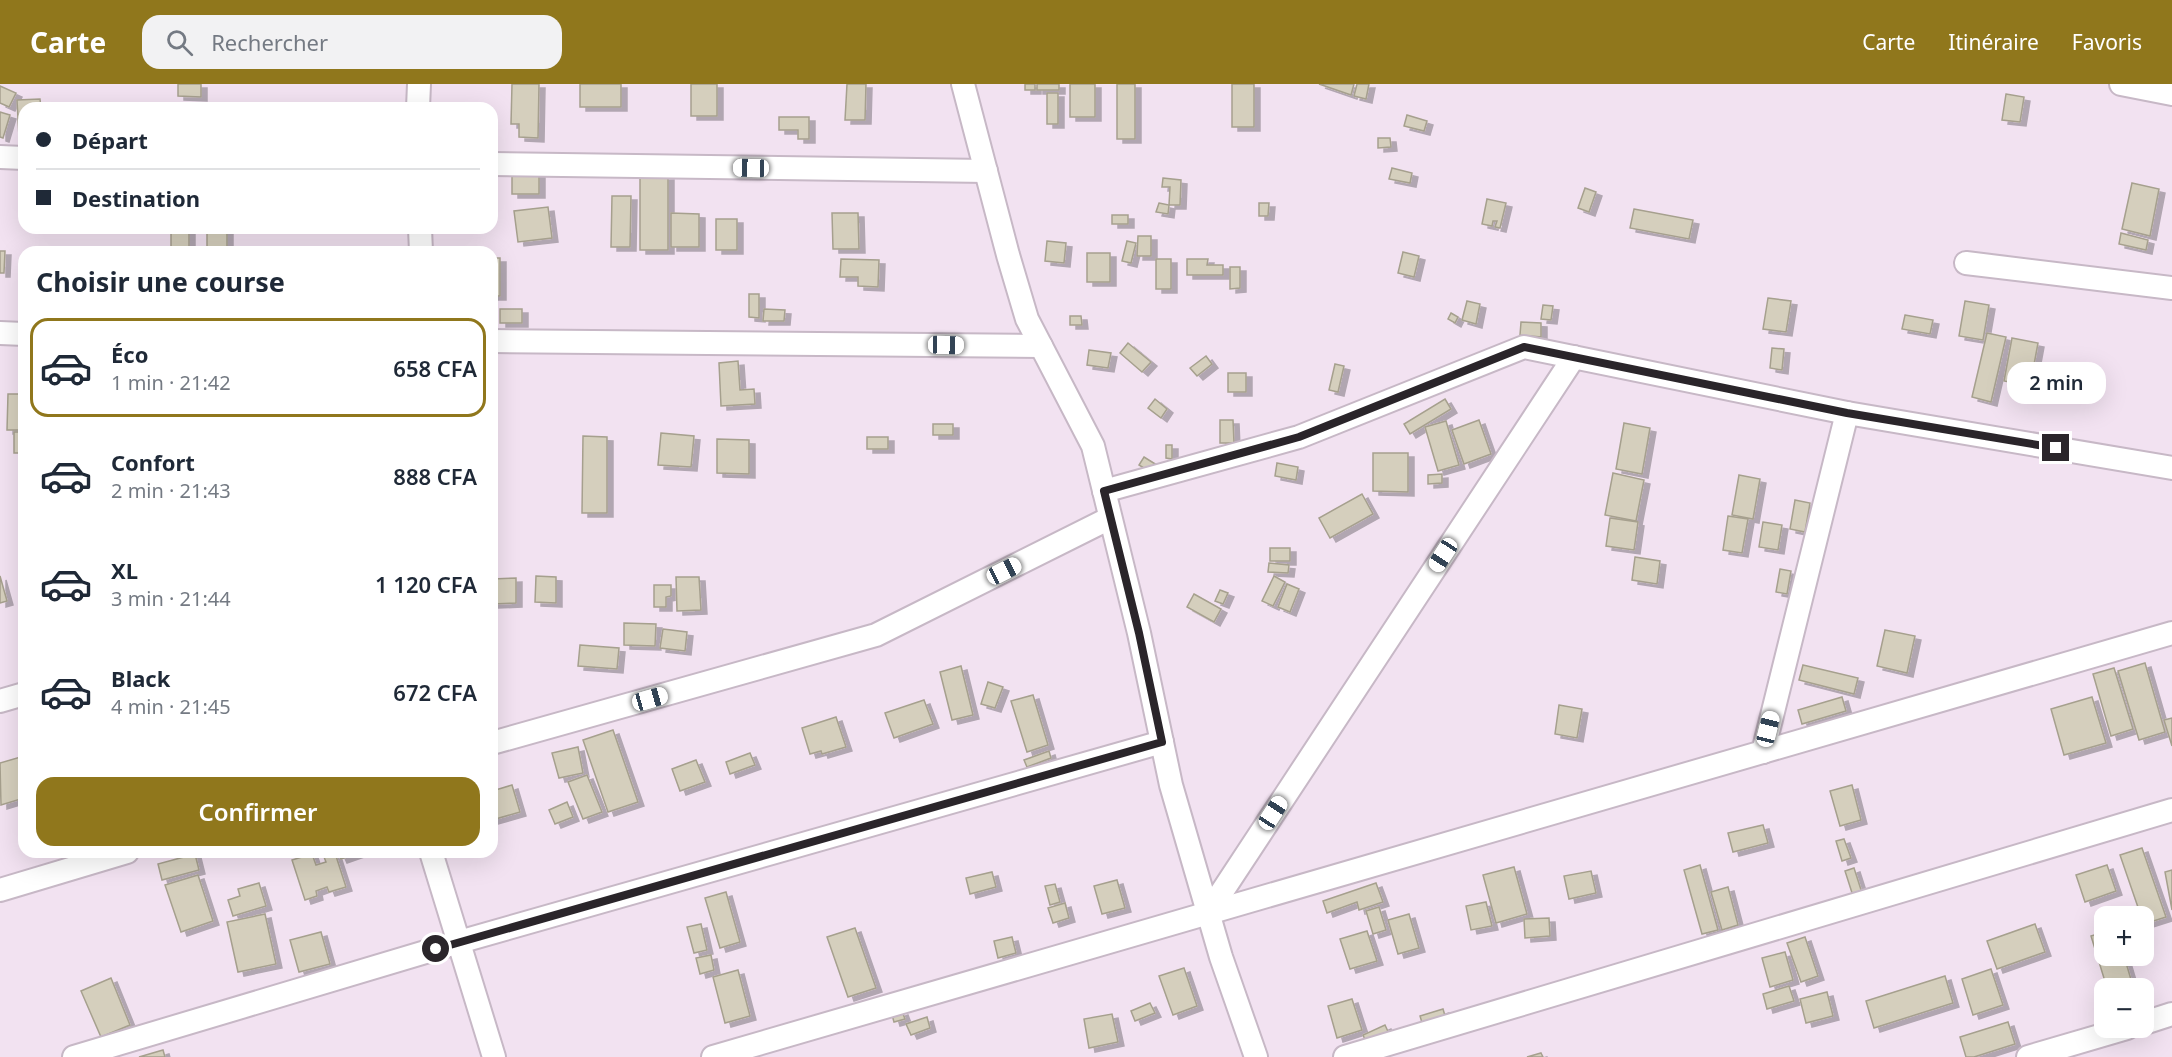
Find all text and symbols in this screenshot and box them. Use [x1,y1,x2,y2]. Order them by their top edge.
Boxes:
search box [142,15,562,69]
text: Carte [30,23,106,61]
icon: search [163,26,196,59]
text: Rechercher [211,27,328,57]
text: Carte [1862,28,1915,56]
text: Itinéraire [1948,28,2039,56]
text: Favoris [2072,28,2142,56]
text: Départ [72,125,148,155]
car [733,159,769,177]
text: Destination [72,183,200,213]
text: Choisir une course [36,263,285,300]
car [928,336,964,354]
text: Éco [111,339,148,369]
icon: car [39,341,93,395]
text: 658 CFA [393,353,477,383]
callout: 2 min [2006,361,2106,403]
text: 1 min · 21:42 [111,369,231,396]
text: 2 min [2029,369,2084,396]
route end [2042,434,2069,461]
text: Confort [111,447,195,477]
icon: car [39,449,93,503]
text: 888 CFA [393,461,477,491]
text: 2 min · 21:43 [111,477,231,504]
car [1426,535,1460,575]
text: XL [111,555,138,585]
car [984,555,1024,587]
icon: car [39,557,93,611]
text: 1 120 CFA [375,569,477,599]
text: 3 min · 21:44 [111,585,231,612]
text: Black [111,663,170,693]
icon: car [39,665,93,719]
text: 672 CFA [393,677,477,707]
car [630,685,670,713]
text: 4 min · 21:45 [111,693,231,720]
car [1755,709,1781,749]
button: Confirmer [36,777,480,846]
car [1256,793,1290,833]
map controls [2094,906,2154,1038]
button: + [2094,906,2154,966]
route start [422,935,449,962]
button: − [2094,978,2154,1038]

